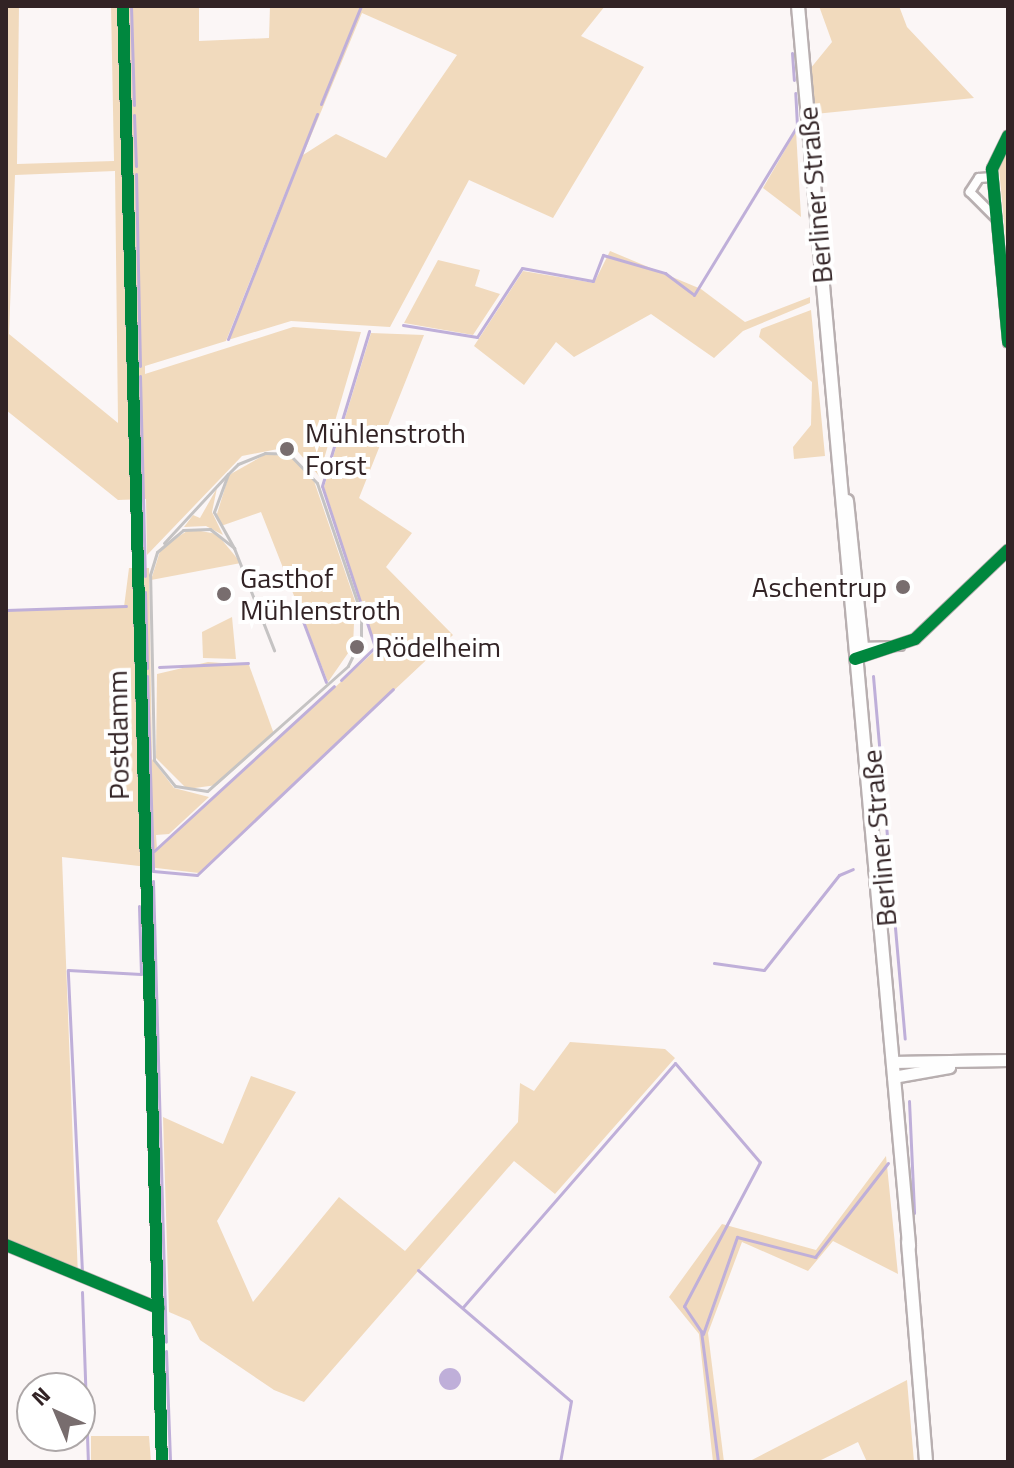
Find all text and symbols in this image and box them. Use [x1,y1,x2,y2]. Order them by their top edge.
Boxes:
street label: Berliner Straße [791,105,839,285]
place label: Mühlenstroth Forst [305,416,466,482]
marker: Mühlenstroth Forst [276,438,298,460]
place label: Gasthof Mühlenstroth [240,561,401,627]
place label: Aschentrup [752,570,887,604]
marker: Aschentrup [894,578,912,596]
marker: Gasthof Mühlenstroth [215,585,233,603]
place label: Rödelheim [375,630,501,664]
marker: Rödelheim [346,636,368,658]
street label: Postdamm [100,670,136,800]
street label: Berliner Straße [855,748,903,928]
north arrow [16,1372,96,1452]
text: N [23,1379,58,1414]

